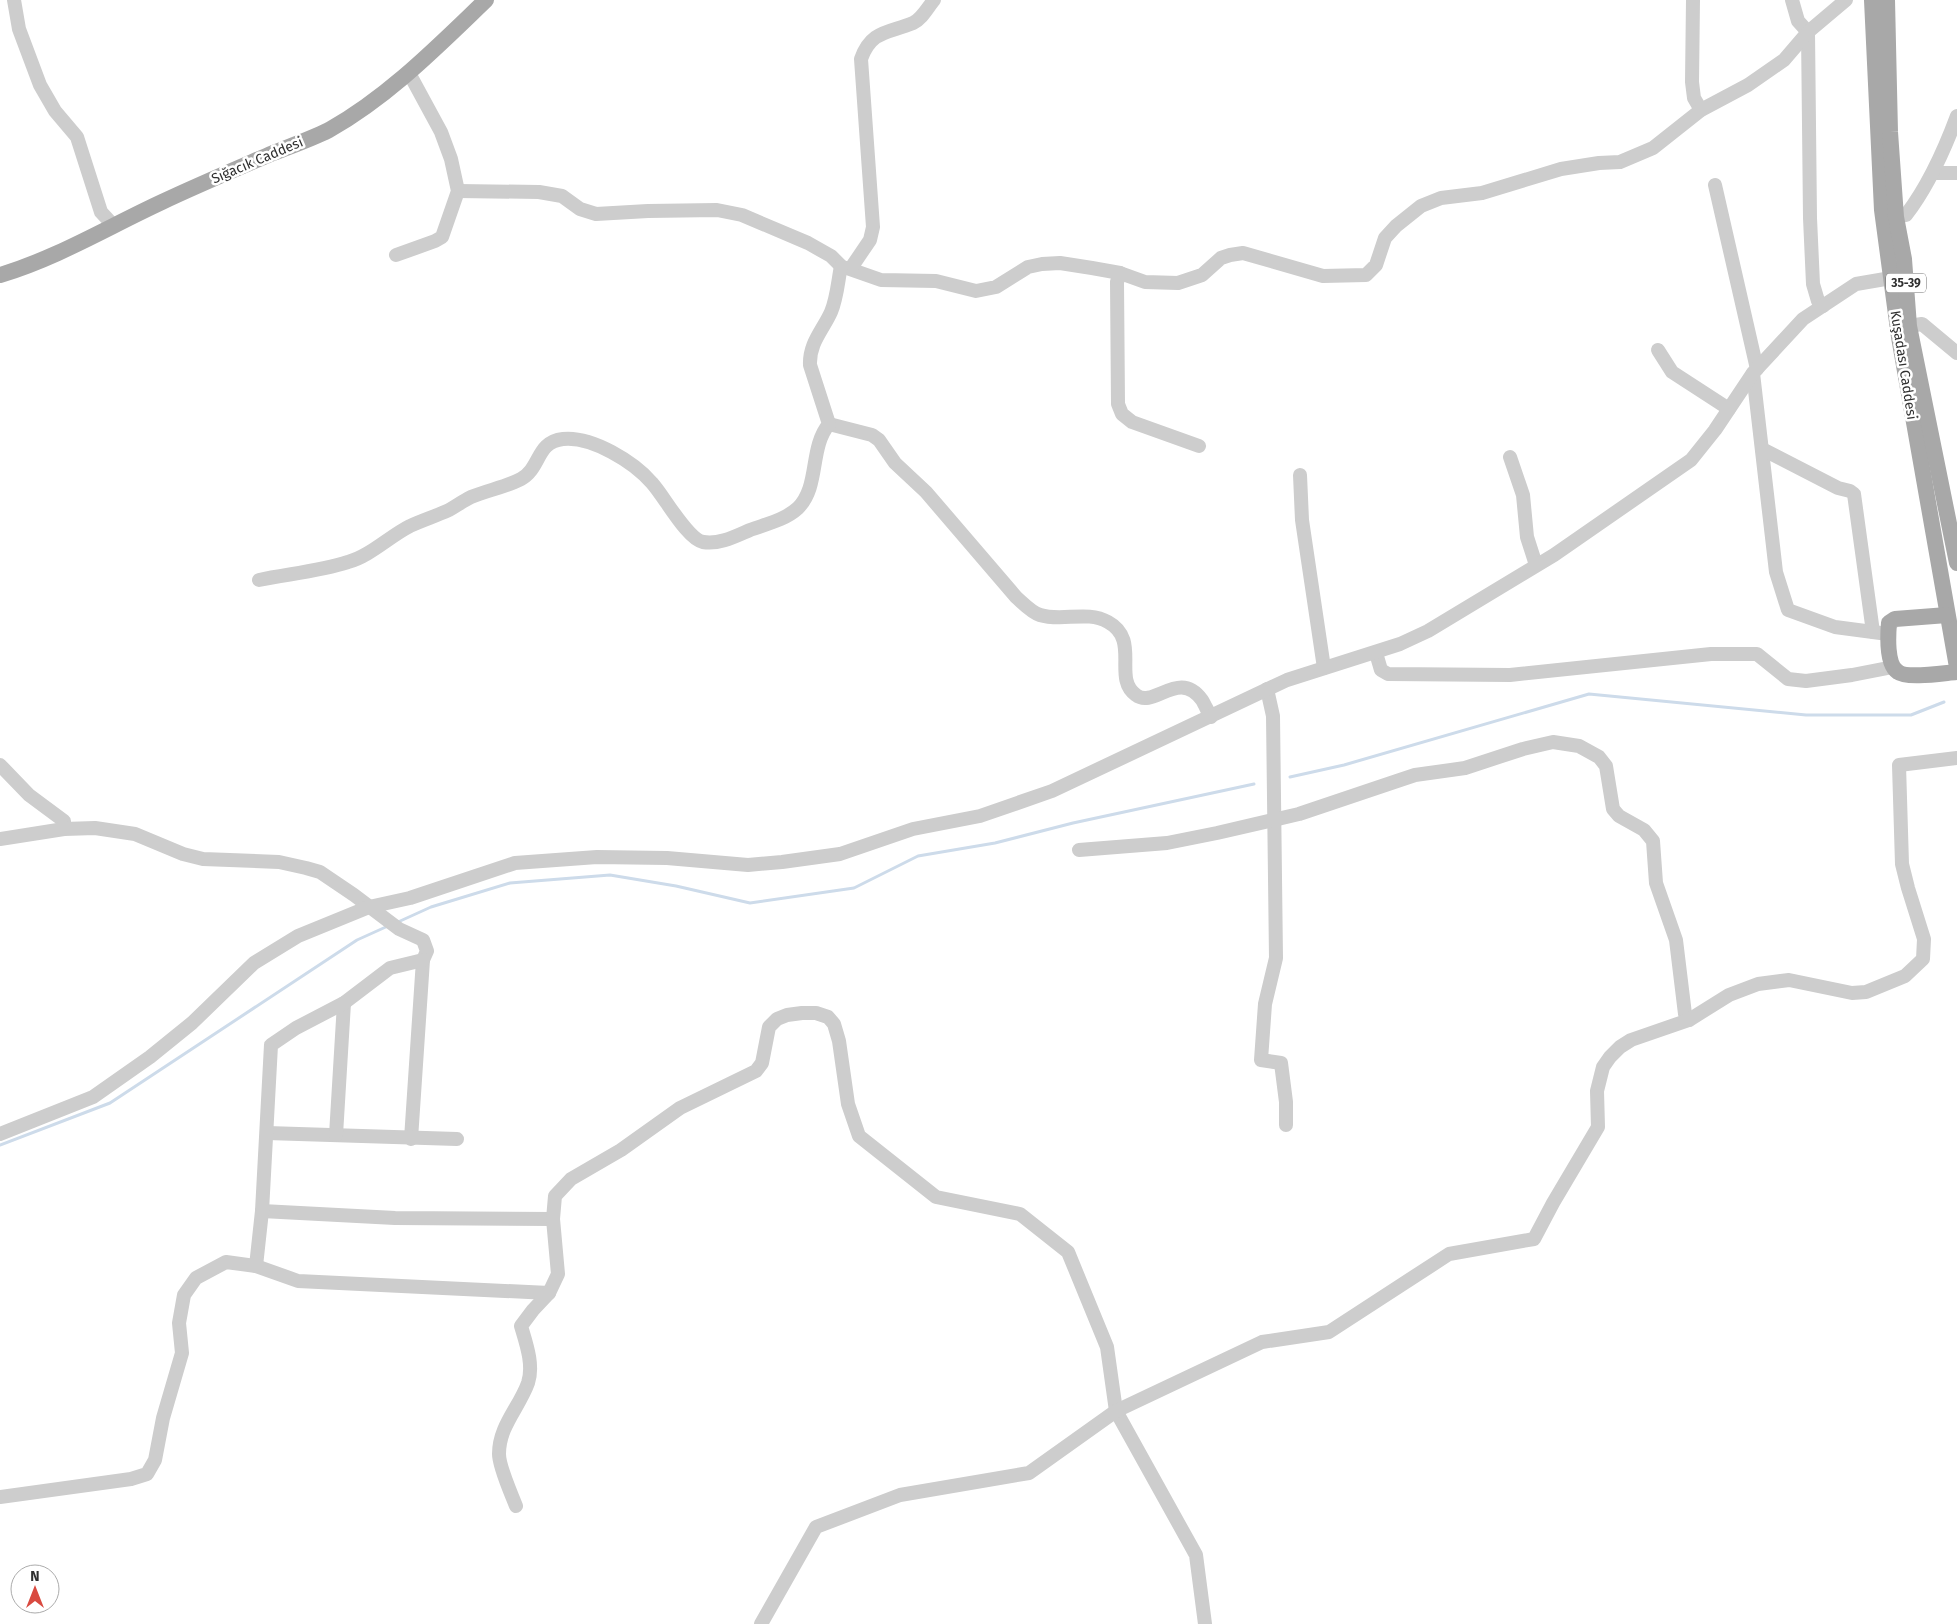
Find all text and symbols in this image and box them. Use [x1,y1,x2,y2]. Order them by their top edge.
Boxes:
street label: Sığacık Caddesi [209,134,306,187]
road number: 35-39 [1886,274,1926,292]
street label: Kuşadası Caddesi [1886,309,1921,421]
north arrow [10,1564,60,1614]
text: N [30,1568,40,1585]

